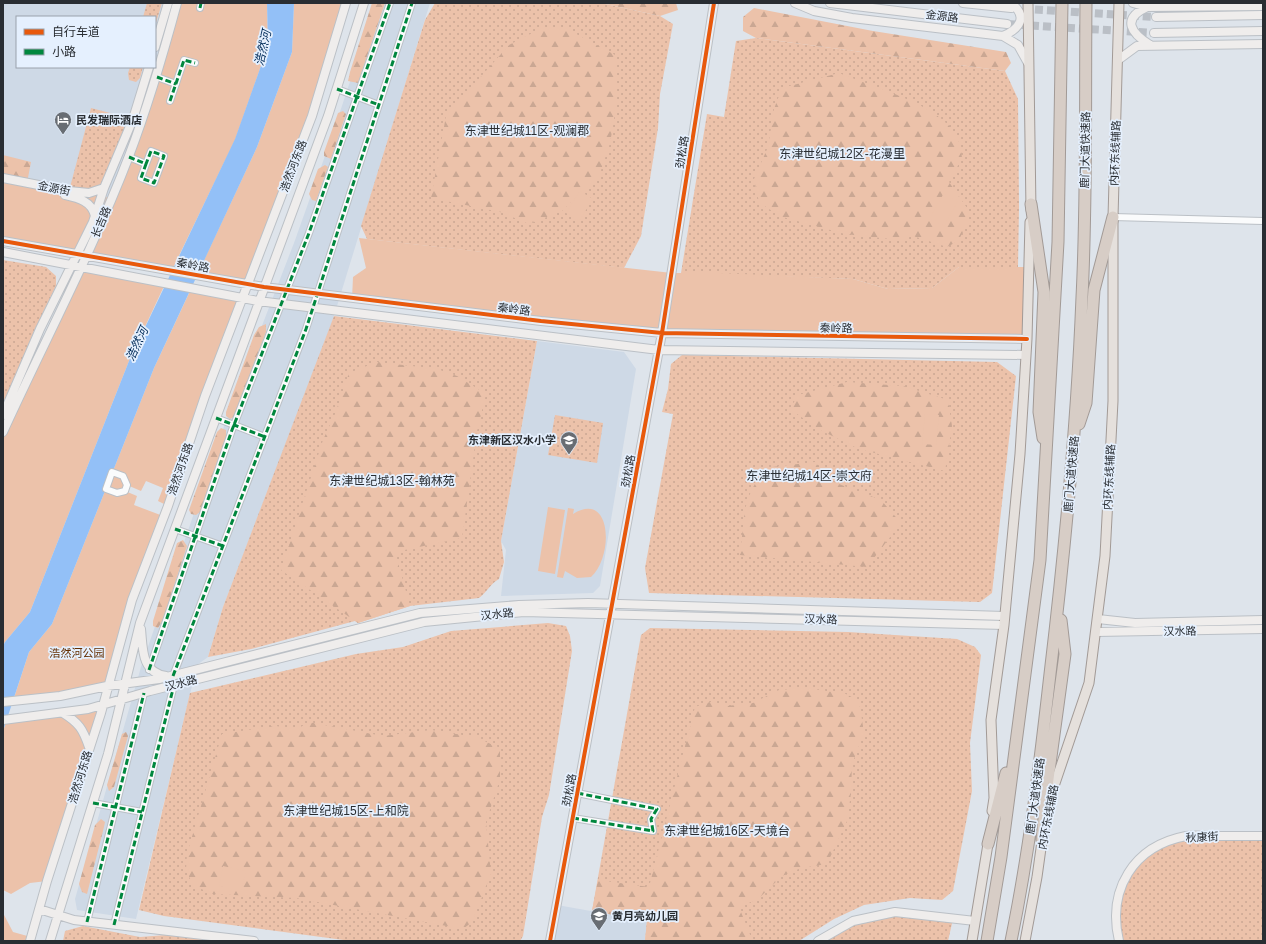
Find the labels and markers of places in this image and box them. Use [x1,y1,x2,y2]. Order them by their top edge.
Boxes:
hotel icon: 民发瑞际酒店 [53,110,73,135]
place label: 民发瑞际酒店 [76,114,142,126]
school or university icon: 东津新区汉水小学 [559,430,579,455]
place label: 东津新区汉水小学 [468,434,556,446]
school or university icon: 黄月亮幼儿园 [589,906,609,931]
place label: 黄月亮幼儿园 [612,910,678,922]

